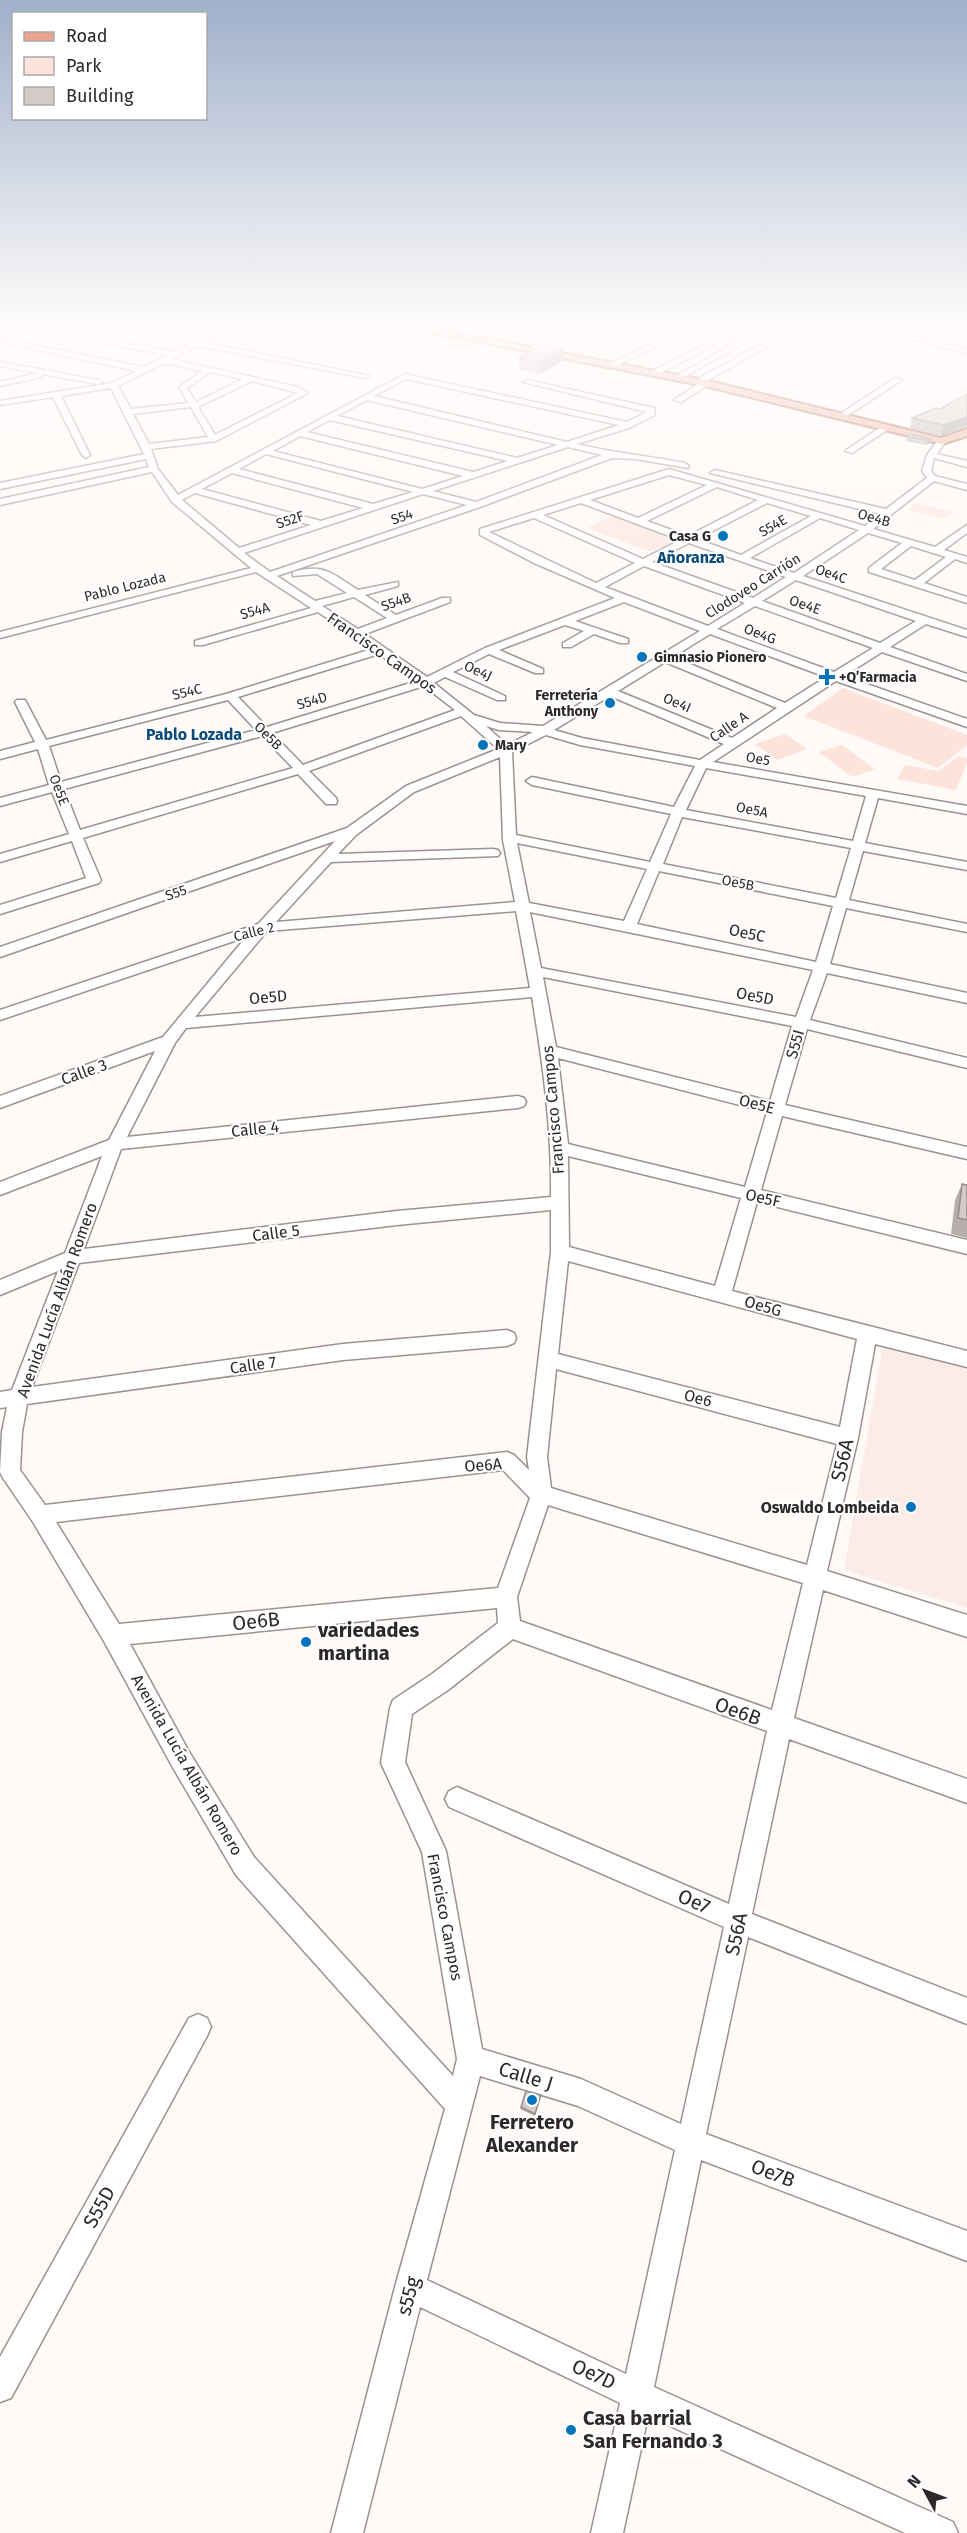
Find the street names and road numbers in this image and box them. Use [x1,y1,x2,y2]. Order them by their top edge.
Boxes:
street label: S54 [389,505,416,529]
street label: Oe4B [856,505,892,531]
street label: S52F [274,508,306,532]
street label: S54E [756,511,790,541]
street label: Clodoveo Carrión [702,550,804,622]
street label: Oe4C [813,561,849,587]
street label: Pablo Lozada [82,569,168,605]
street label: S54B [379,589,413,615]
street label: Oe4E [787,592,823,618]
street label: S54A [238,599,272,623]
street label: Francisco Campos [324,608,440,698]
street label: Oe4G [741,620,779,648]
street label: Oe4J [461,657,495,685]
street label: S54C [170,680,204,704]
street label: S54D [295,688,329,714]
street label: Oe4I [660,690,694,716]
street label: Calle A [707,708,751,746]
street label: Oe5B [250,718,286,754]
street label: Oe5 [745,749,771,769]
street label: Oe5E [45,772,73,808]
street label: Oe5A [735,799,769,821]
street label: Oe5B [720,872,756,894]
street label: S55 [163,881,189,905]
street label: Calle 2 [232,919,276,945]
street label: Oe5C [727,920,767,946]
street label: Oe5D [735,983,775,1009]
street label: Oe5D [248,986,288,1008]
street label: S55I [782,1027,808,1061]
street label: Francisco Campos [538,1045,568,1175]
street label: Calle 3 [58,1055,110,1089]
street label: Oe5E [737,1090,777,1118]
street label: Calle 4 [230,1117,280,1141]
street label: Oe5F [744,1185,783,1211]
street label: Avenida Lucía Albán Romero [13,1200,101,1400]
street label: Calle 5 [251,1221,301,1245]
street label: Oe5G [742,1292,784,1320]
street label: Calle 7 [229,1352,277,1378]
street label: Oe6 [682,1385,714,1411]
street label: S56A [825,1436,859,1484]
street label: Oe6A [464,1454,503,1476]
street label: Oe6B [231,1607,281,1635]
street label: Avenida Lucía Albán Romero [127,1671,247,1859]
street label: Oe6B [712,1692,764,1730]
street label: Francisco Campos [423,1852,467,1982]
street label: Oe7 [674,1884,714,1919]
street label: S56A [720,1910,752,1958]
street label: Calle J [496,2056,556,2096]
street label: Oe7B [748,2154,798,2192]
street label: S55D [78,2182,120,2232]
street label: s55g [391,2273,425,2318]
street label: Oe7D [568,2353,620,2395]

